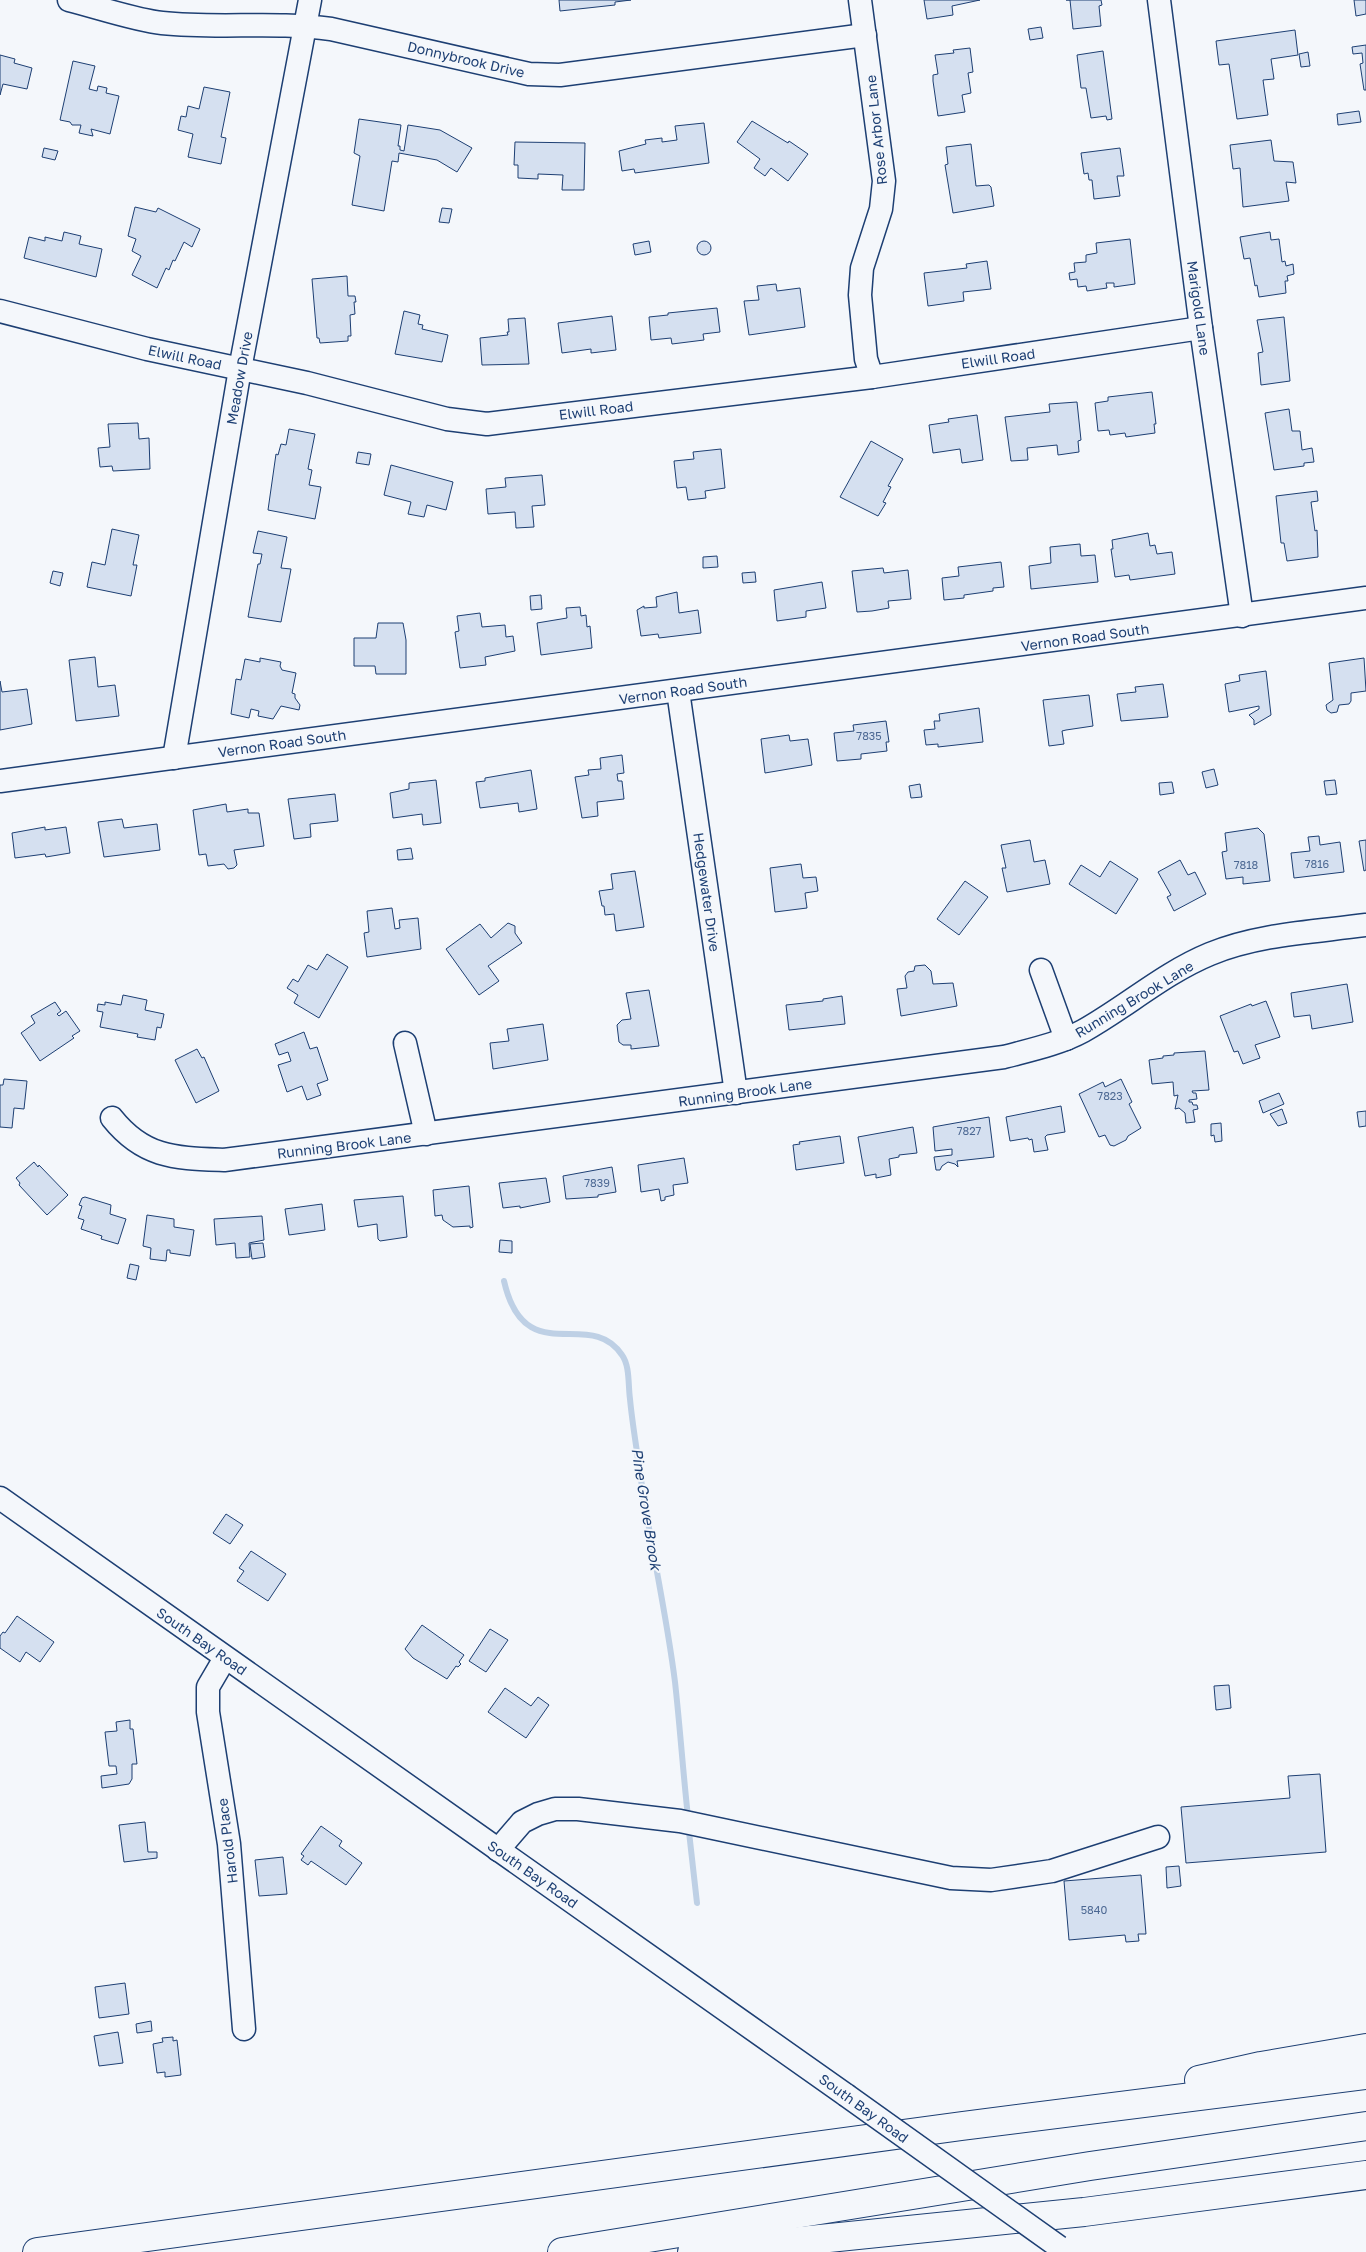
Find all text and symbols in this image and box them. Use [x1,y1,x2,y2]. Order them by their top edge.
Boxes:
street label: Donnybrook Drive [406,37,526,81]
street label: Rose Arbor Lane [862,74,890,186]
street label: Marigold Lane [1184,260,1214,356]
street label: Meadow Drive [222,330,256,426]
street label: Elwill Road [147,341,223,373]
street label: Elwill Road [960,344,1036,372]
street label: Elwill Road [558,397,634,423]
street label: Vernon Road South [1020,620,1150,654]
street label: Vernon Road South [618,673,748,707]
street label: Vernon Road South [217,726,347,760]
house number: 7835 [856,729,882,742]
street label: Hedgewater Drive [690,831,724,953]
house number: 7816 [1305,857,1330,870]
house number: 7818 [1234,858,1259,871]
street label: Running Brook Lane [1072,957,1196,1041]
street label: Running Brook Lane [677,1074,813,1110]
house number: 7823 [1097,1089,1123,1102]
house number: 7827 [957,1124,982,1137]
street label: Running Brook Lane [276,1128,412,1162]
house number: 7839 [584,1176,610,1189]
water label: Pine Grove Brook [628,1447,666,1573]
street label: South Bay Road [154,1604,250,1678]
street label: Harold Place [213,1797,241,1885]
street label: South Bay Road [485,1837,581,1911]
house number: 5840 [1081,1903,1107,1916]
street label: South Bay Road [816,2070,912,2146]

